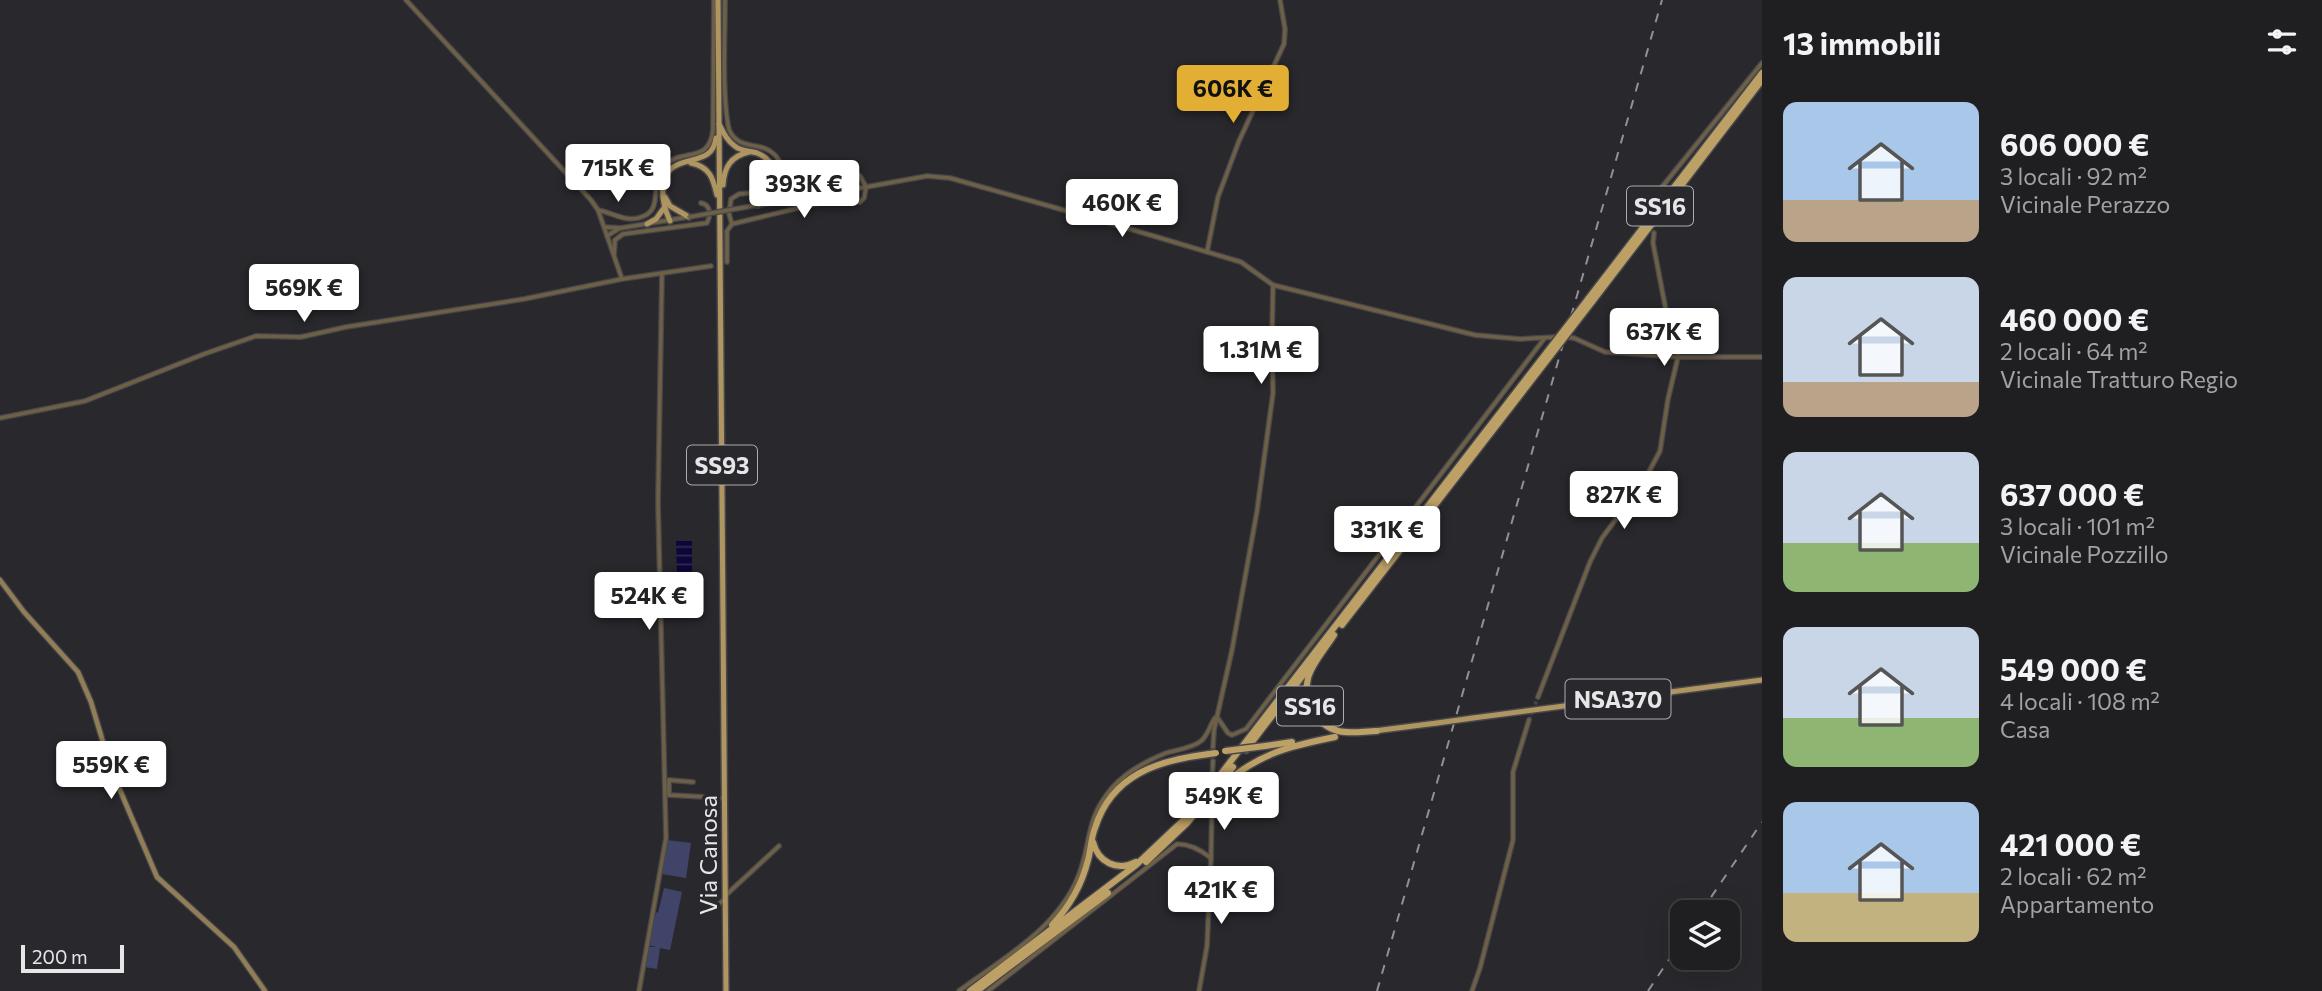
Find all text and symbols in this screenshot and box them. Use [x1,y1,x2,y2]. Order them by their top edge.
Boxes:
icon: filters [2263,23,2301,61]
text: 13 immobili [1783,24,1941,61]
pin: 606K € [1176,66,1290,125]
text: 606K € [1193,74,1273,102]
text: 606 000 € [2000,125,2149,162]
icon: home [1839,130,1923,214]
pin: 715K € [561,144,675,204]
text: 715K € [581,153,655,181]
pin: 393K € [747,160,861,220]
text: 3 locali · 92 m² [2000,162,2147,190]
text: 393K € [765,169,843,197]
pin: 460K € [1065,180,1179,239]
road number: SS16 [1627,186,1693,226]
text: 460K € [1082,188,1162,216]
text: Vicinale Perazzo [2000,190,2170,218]
pin: 569K € [247,264,361,324]
text: 569K € [265,273,343,301]
text: 460 000 € [2000,300,2149,337]
icon: home [1839,305,1923,389]
pin: 637K € [1607,308,1721,368]
text: 637K € [1626,317,1702,345]
pin: 1.31M € [1196,326,1326,386]
text: 1.31M € [1219,335,1303,363]
text: 2 locali · 64 m² [2000,337,2148,365]
text: Vicinale Tratturo Regio [2000,365,2238,393]
road number: SS93 [687,446,757,485]
pin: 827K € [1567,472,1681,531]
text: 637 000 € [2000,475,2144,512]
text: 827K € [1586,480,1662,508]
icon: home [1839,480,1923,564]
pin: 331K € [1330,506,1444,566]
text: 3 locali · 101 m² [2000,512,2155,540]
text: 331K € [1350,515,1424,543]
text: Vicinale Pozzillo [2000,540,2169,568]
pin: 524K € [592,572,706,632]
text: 524K € [611,581,687,609]
text: 549 000 € [2000,650,2147,687]
icon: home [1839,655,1923,739]
road number: NSA370 [1566,680,1670,719]
road number: SS16 [1277,686,1343,726]
text: 4 locali · 108 m² [2000,687,2160,715]
text: Casa [2000,715,2050,743]
pin: 559K € [54,742,168,801]
text: 559K € [72,750,150,778]
pin: 549K € [1167,772,1281,832]
text: 549K € [1185,781,1263,809]
street label: Via Canosa [693,795,722,915]
text: 421 000 € [2000,825,2141,862]
icon: home [1839,830,1923,914]
text: 2 locali · 62 m² [2000,862,2147,890]
pin: 421K € [1164,866,1278,926]
text: 421K € [1184,875,1258,903]
text: Appartamento [2000,890,2154,918]
map controls [1670,900,1740,970]
button: layers [1670,900,1740,970]
scale bar [21,942,124,974]
text: 200 m [32,945,88,968]

